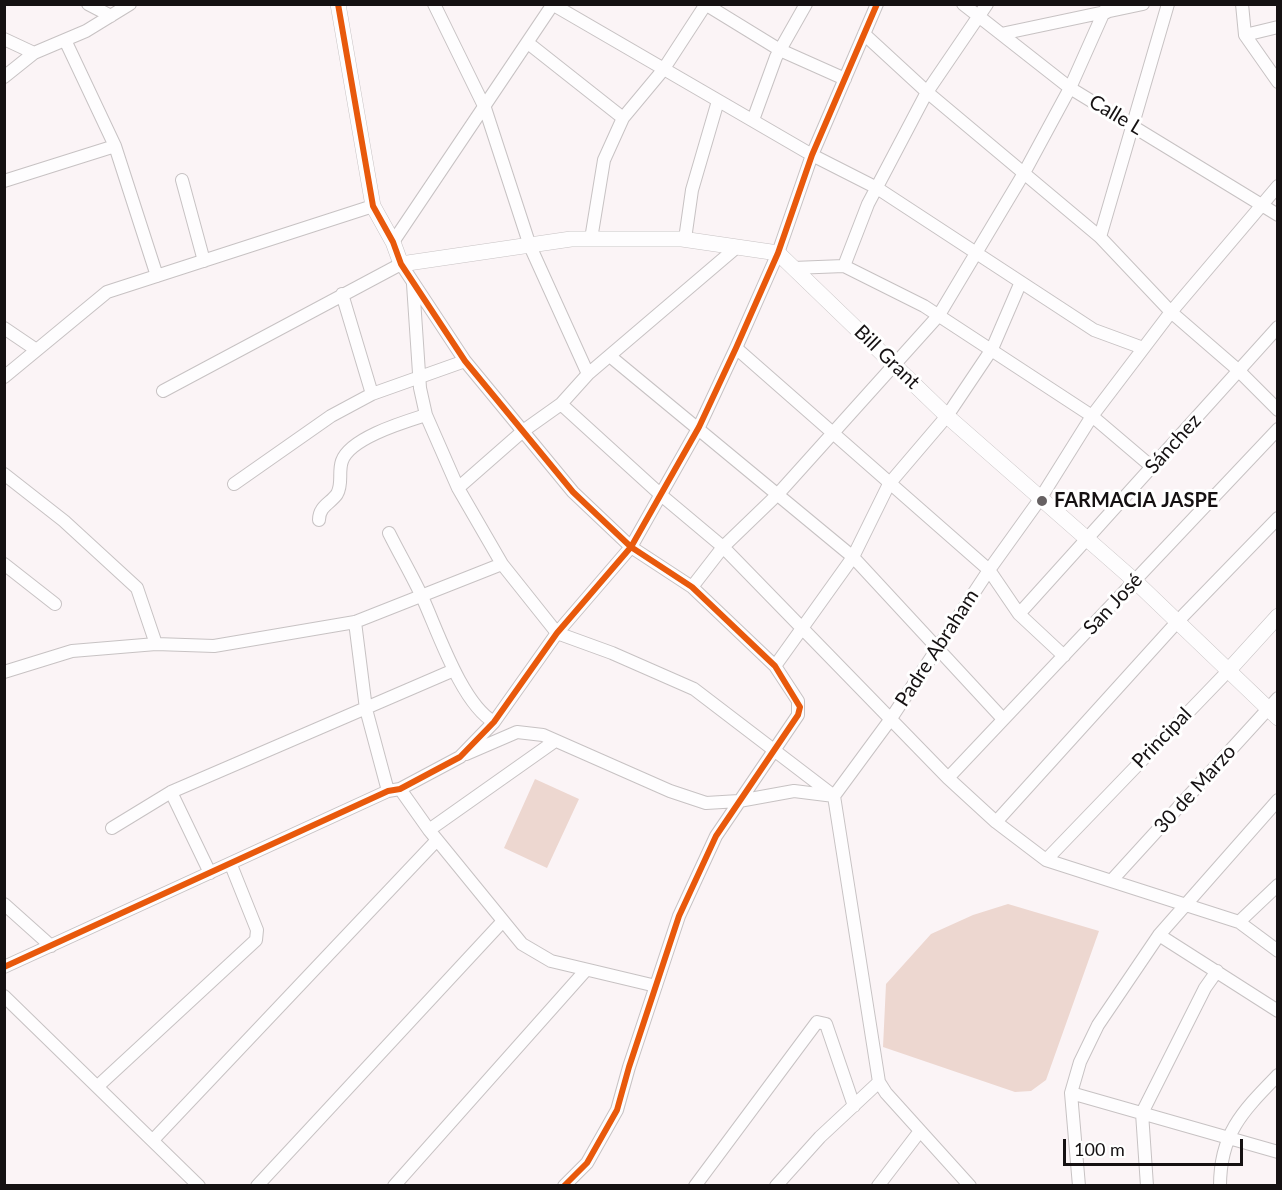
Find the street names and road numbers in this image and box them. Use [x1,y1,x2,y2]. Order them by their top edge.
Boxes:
street label: Calle L [1085,90,1147,140]
street label: Bill Grant [849,320,925,394]
street label: Sánchez [1140,409,1206,479]
street label: San José [1078,568,1148,640]
street label: Padre Abraham [890,585,984,711]
street label: Principal [1127,703,1197,773]
street label: 30 de Marzo [1149,740,1241,838]

